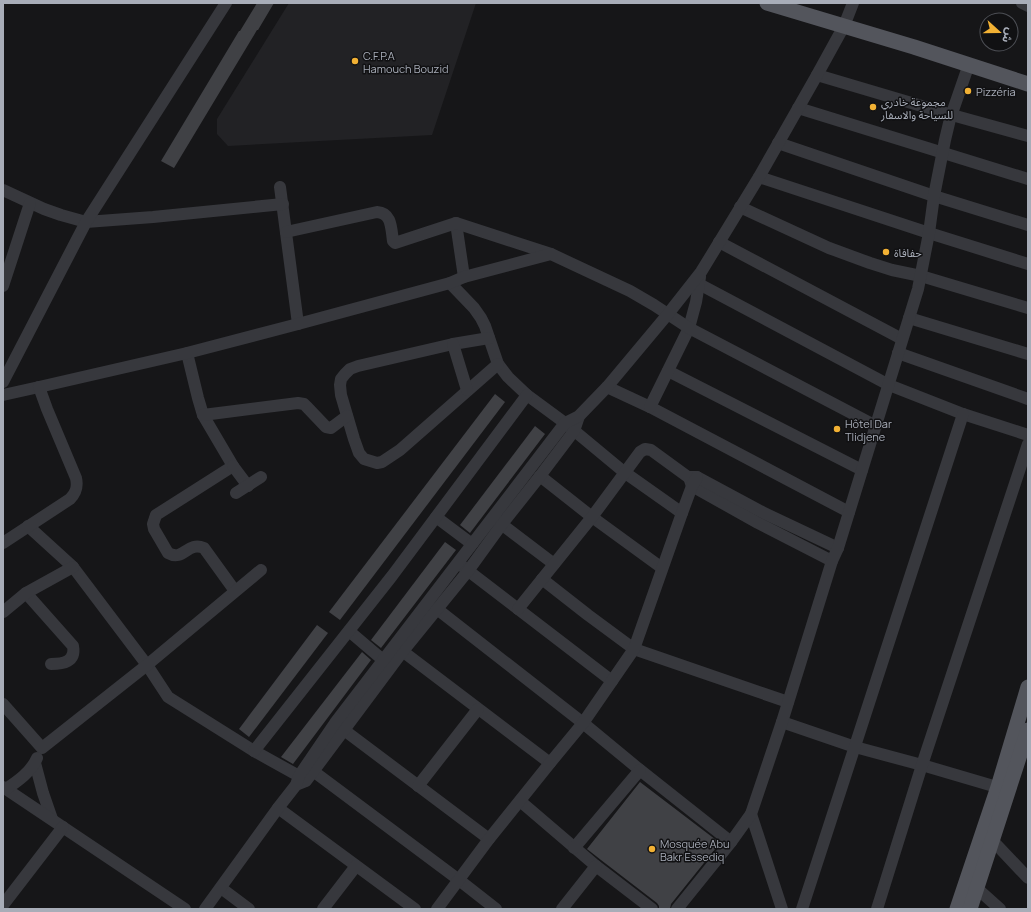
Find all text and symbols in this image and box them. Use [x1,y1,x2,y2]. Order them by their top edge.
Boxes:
north arrow [979,12,1019,52]
text: ش [999,26,1019,45]
place label: C.F.P.A Hamouch Bouzid [363,48,449,76]
marker: C.F.P.A Hamouch Bouzid [350,56,360,66]
place label: Pizzéria [976,84,1016,99]
marker: Pizzéria [963,86,973,96]
place label: مجموعة خادري للسياحة والاسفار [880,94,953,122]
marker: مجموعة خادري للسياحة والاسفار [868,102,878,112]
place label: حفافاة [894,245,922,260]
marker: حفافاة [881,247,891,257]
place label: Hôtel Dar Tlidjene [845,416,892,444]
marker: Hôtel Dar Tlidjene [832,424,842,434]
place label: Mosquée Abu Bakr Essediq [660,836,730,864]
marker: Mosquée Abu Bakr Essediq [647,844,657,854]

